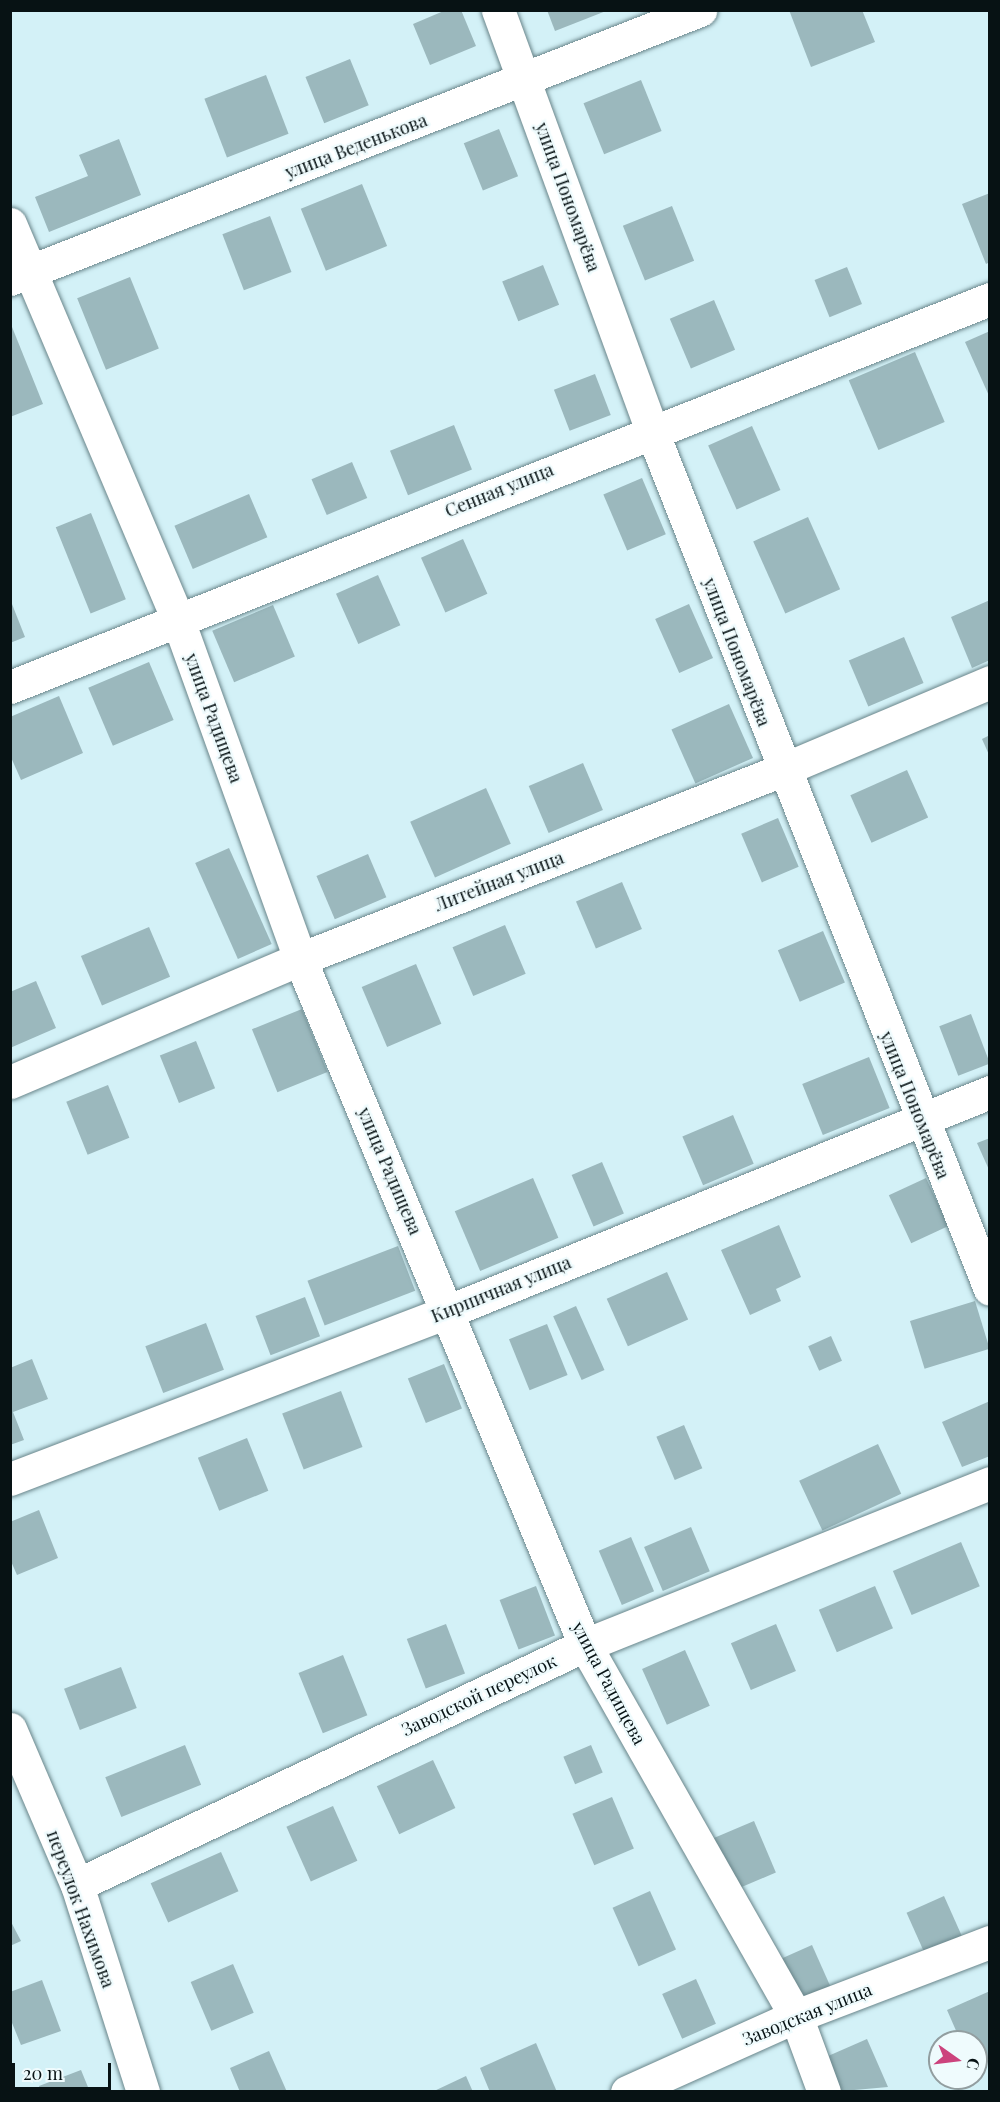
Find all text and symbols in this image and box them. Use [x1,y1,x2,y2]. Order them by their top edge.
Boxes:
street label: улица Веденькова [282,109,430,183]
street label: улица Пономарёва [531,119,605,275]
street label: Сенная улица [442,458,556,522]
street label: улица Пономарёва [699,575,775,729]
street label: улица Радищева [181,650,247,786]
street label: Литейная улица [431,846,567,916]
street label: улица Пономарёва [876,1028,954,1182]
street label: улица Радищева [353,1104,427,1238]
street label: Кирпичная улица [428,1251,574,1327]
street label: улица Радищева [567,1618,651,1748]
street label: Заводской переулок [398,1650,560,1740]
street label: переулок Нахимова [42,1827,120,1991]
street label: Заводская улица [739,1978,875,2050]
north arrow [928,2030,988,2090]
scale bar [15,2051,114,2089]
text: С [962,2056,986,2072]
text: 20 m [23,2061,63,2085]

